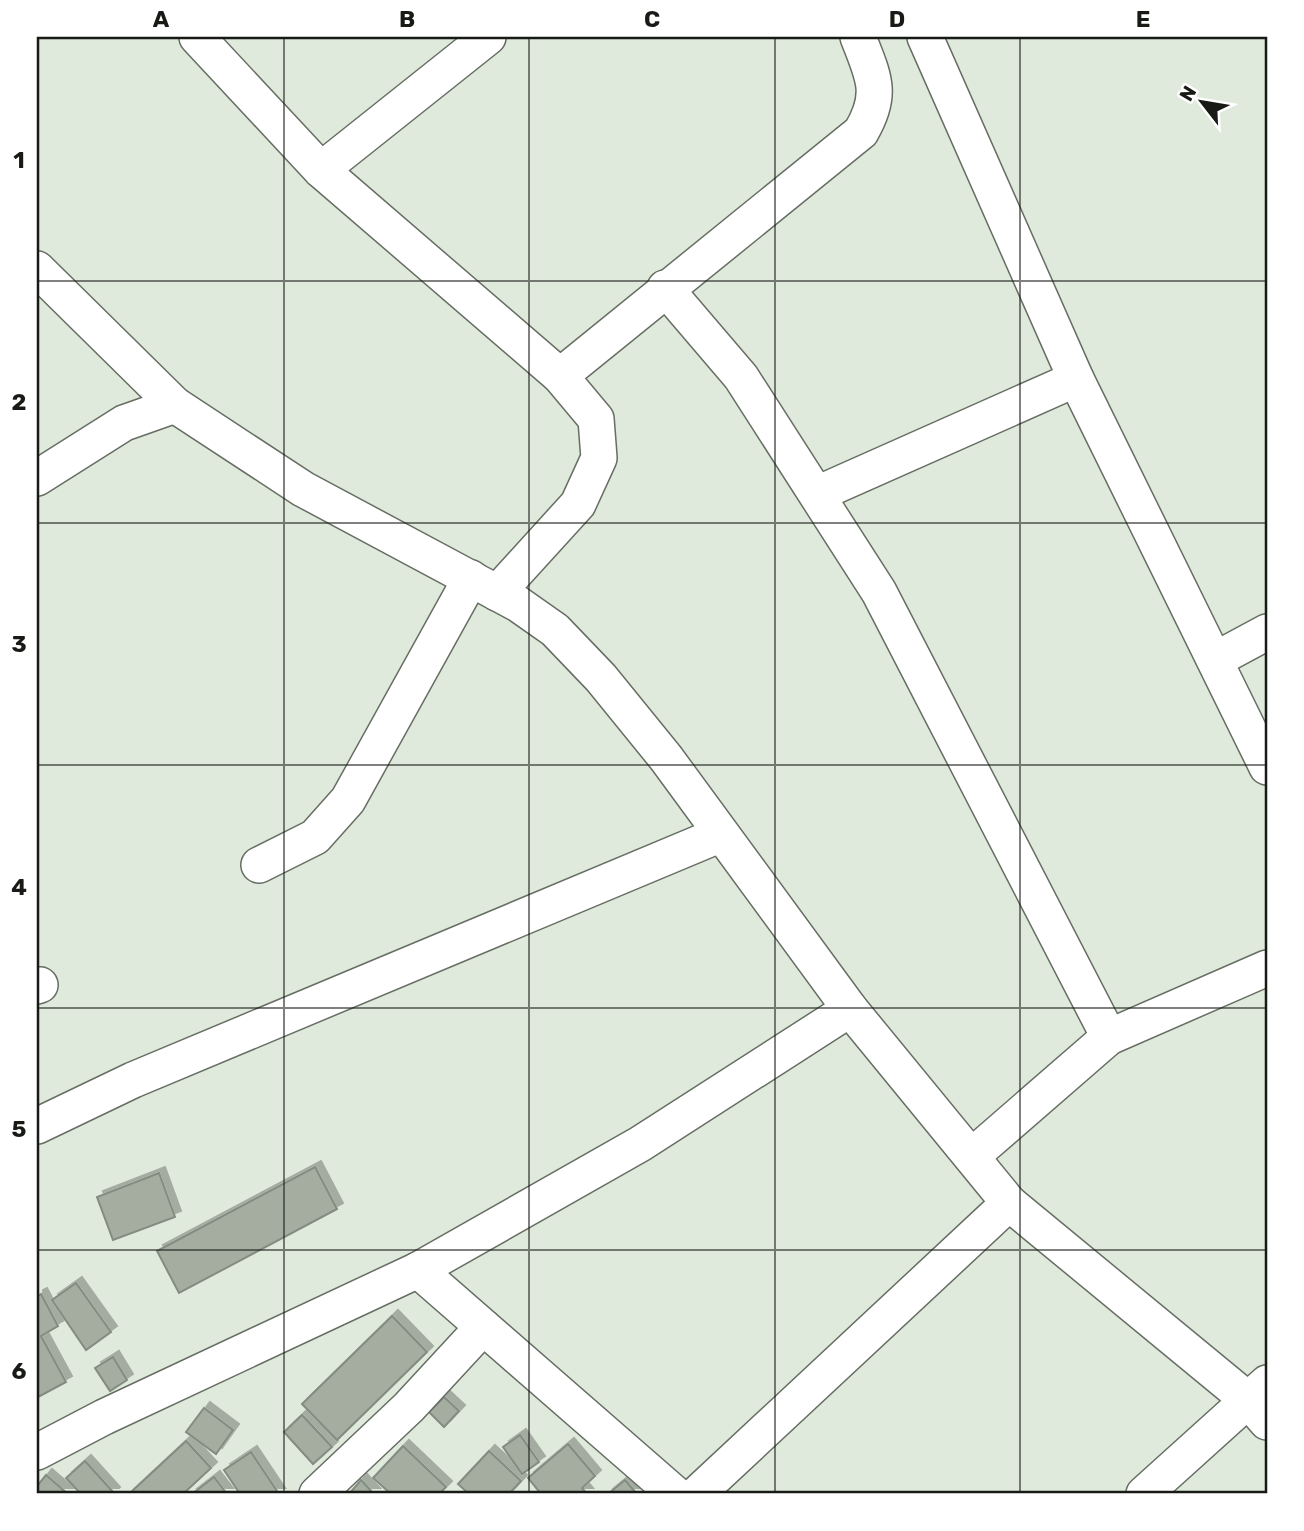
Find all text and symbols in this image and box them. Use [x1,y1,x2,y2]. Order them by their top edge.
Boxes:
text: A [153,5,170,33]
text: B [399,5,415,33]
text: C [644,5,660,33]
text: D [889,5,905,33]
text: E [1136,5,1150,33]
north arrow [1168,66,1238,136]
text: N [1174,82,1201,105]
text: 1 [13,146,25,174]
text: 2 [12,388,26,416]
text: 3 [11,630,27,658]
text: 4 [11,873,27,901]
text: 5 [12,1115,27,1143]
text: 6 [12,1357,27,1385]

